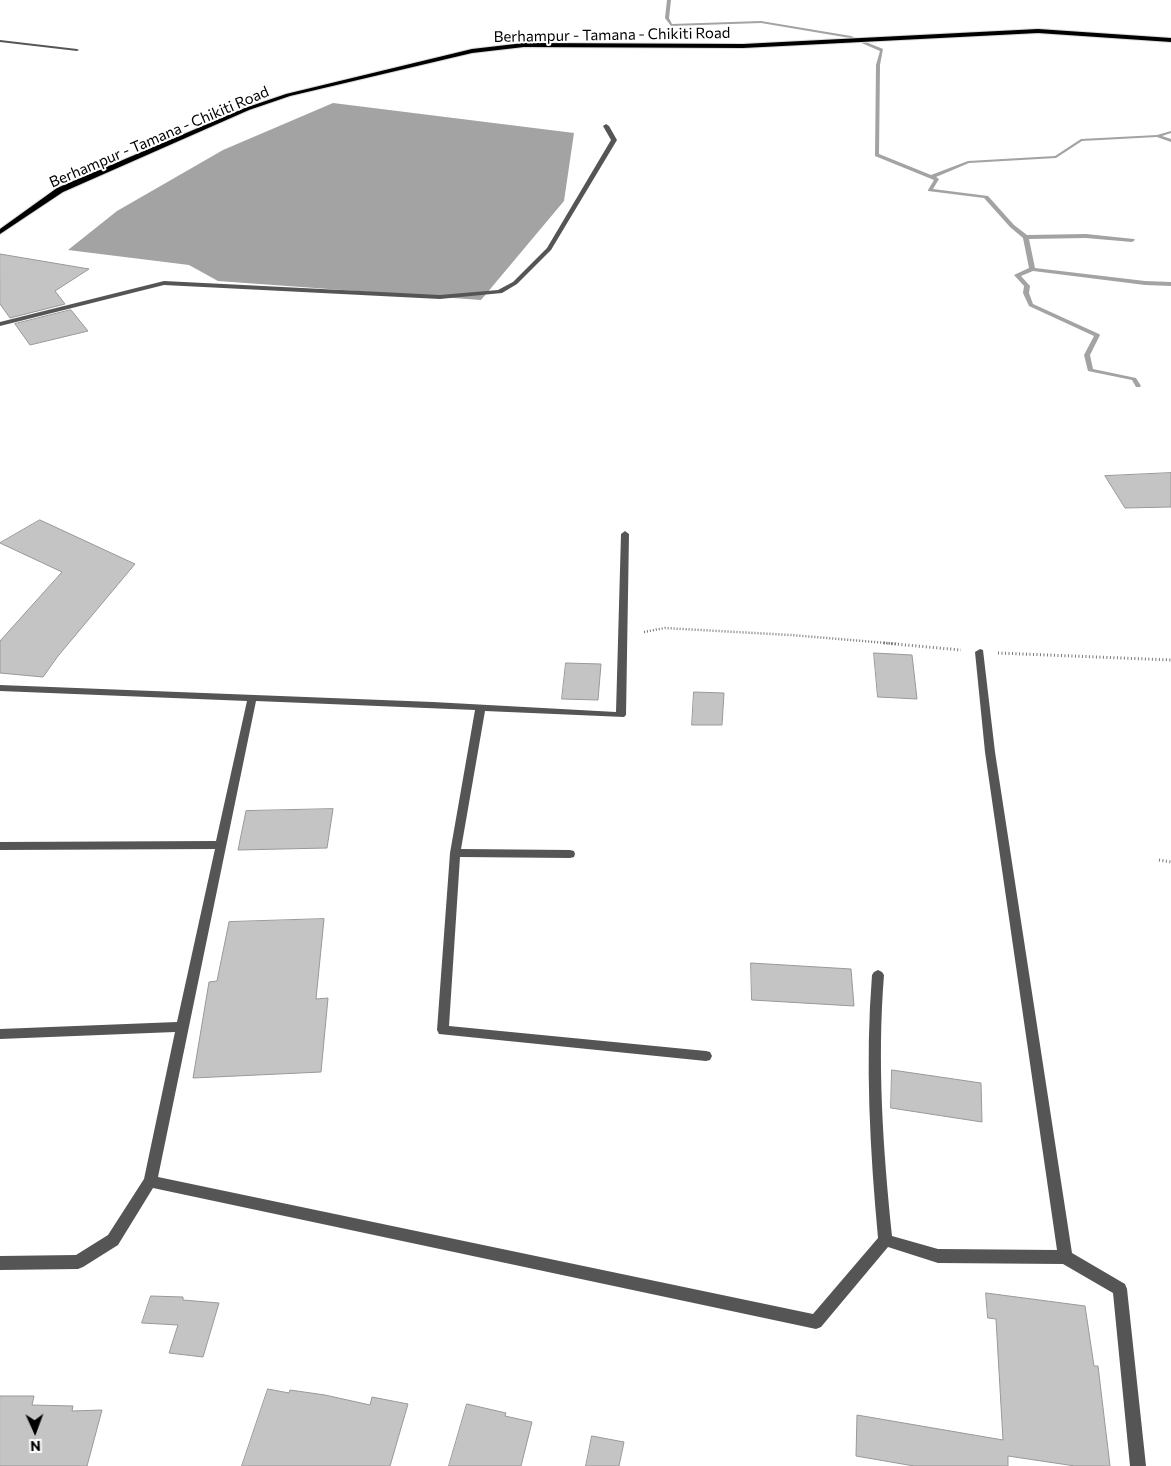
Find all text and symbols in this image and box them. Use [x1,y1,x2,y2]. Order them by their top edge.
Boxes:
street label: Berhampur - Tamana - Chikiti Road [494,24,730,46]
street label: Berhampur - Tamana - Chikiti Road [47,82,271,192]
north arrow [10,1406,60,1456]
text: N [30,1438,41,1455]

